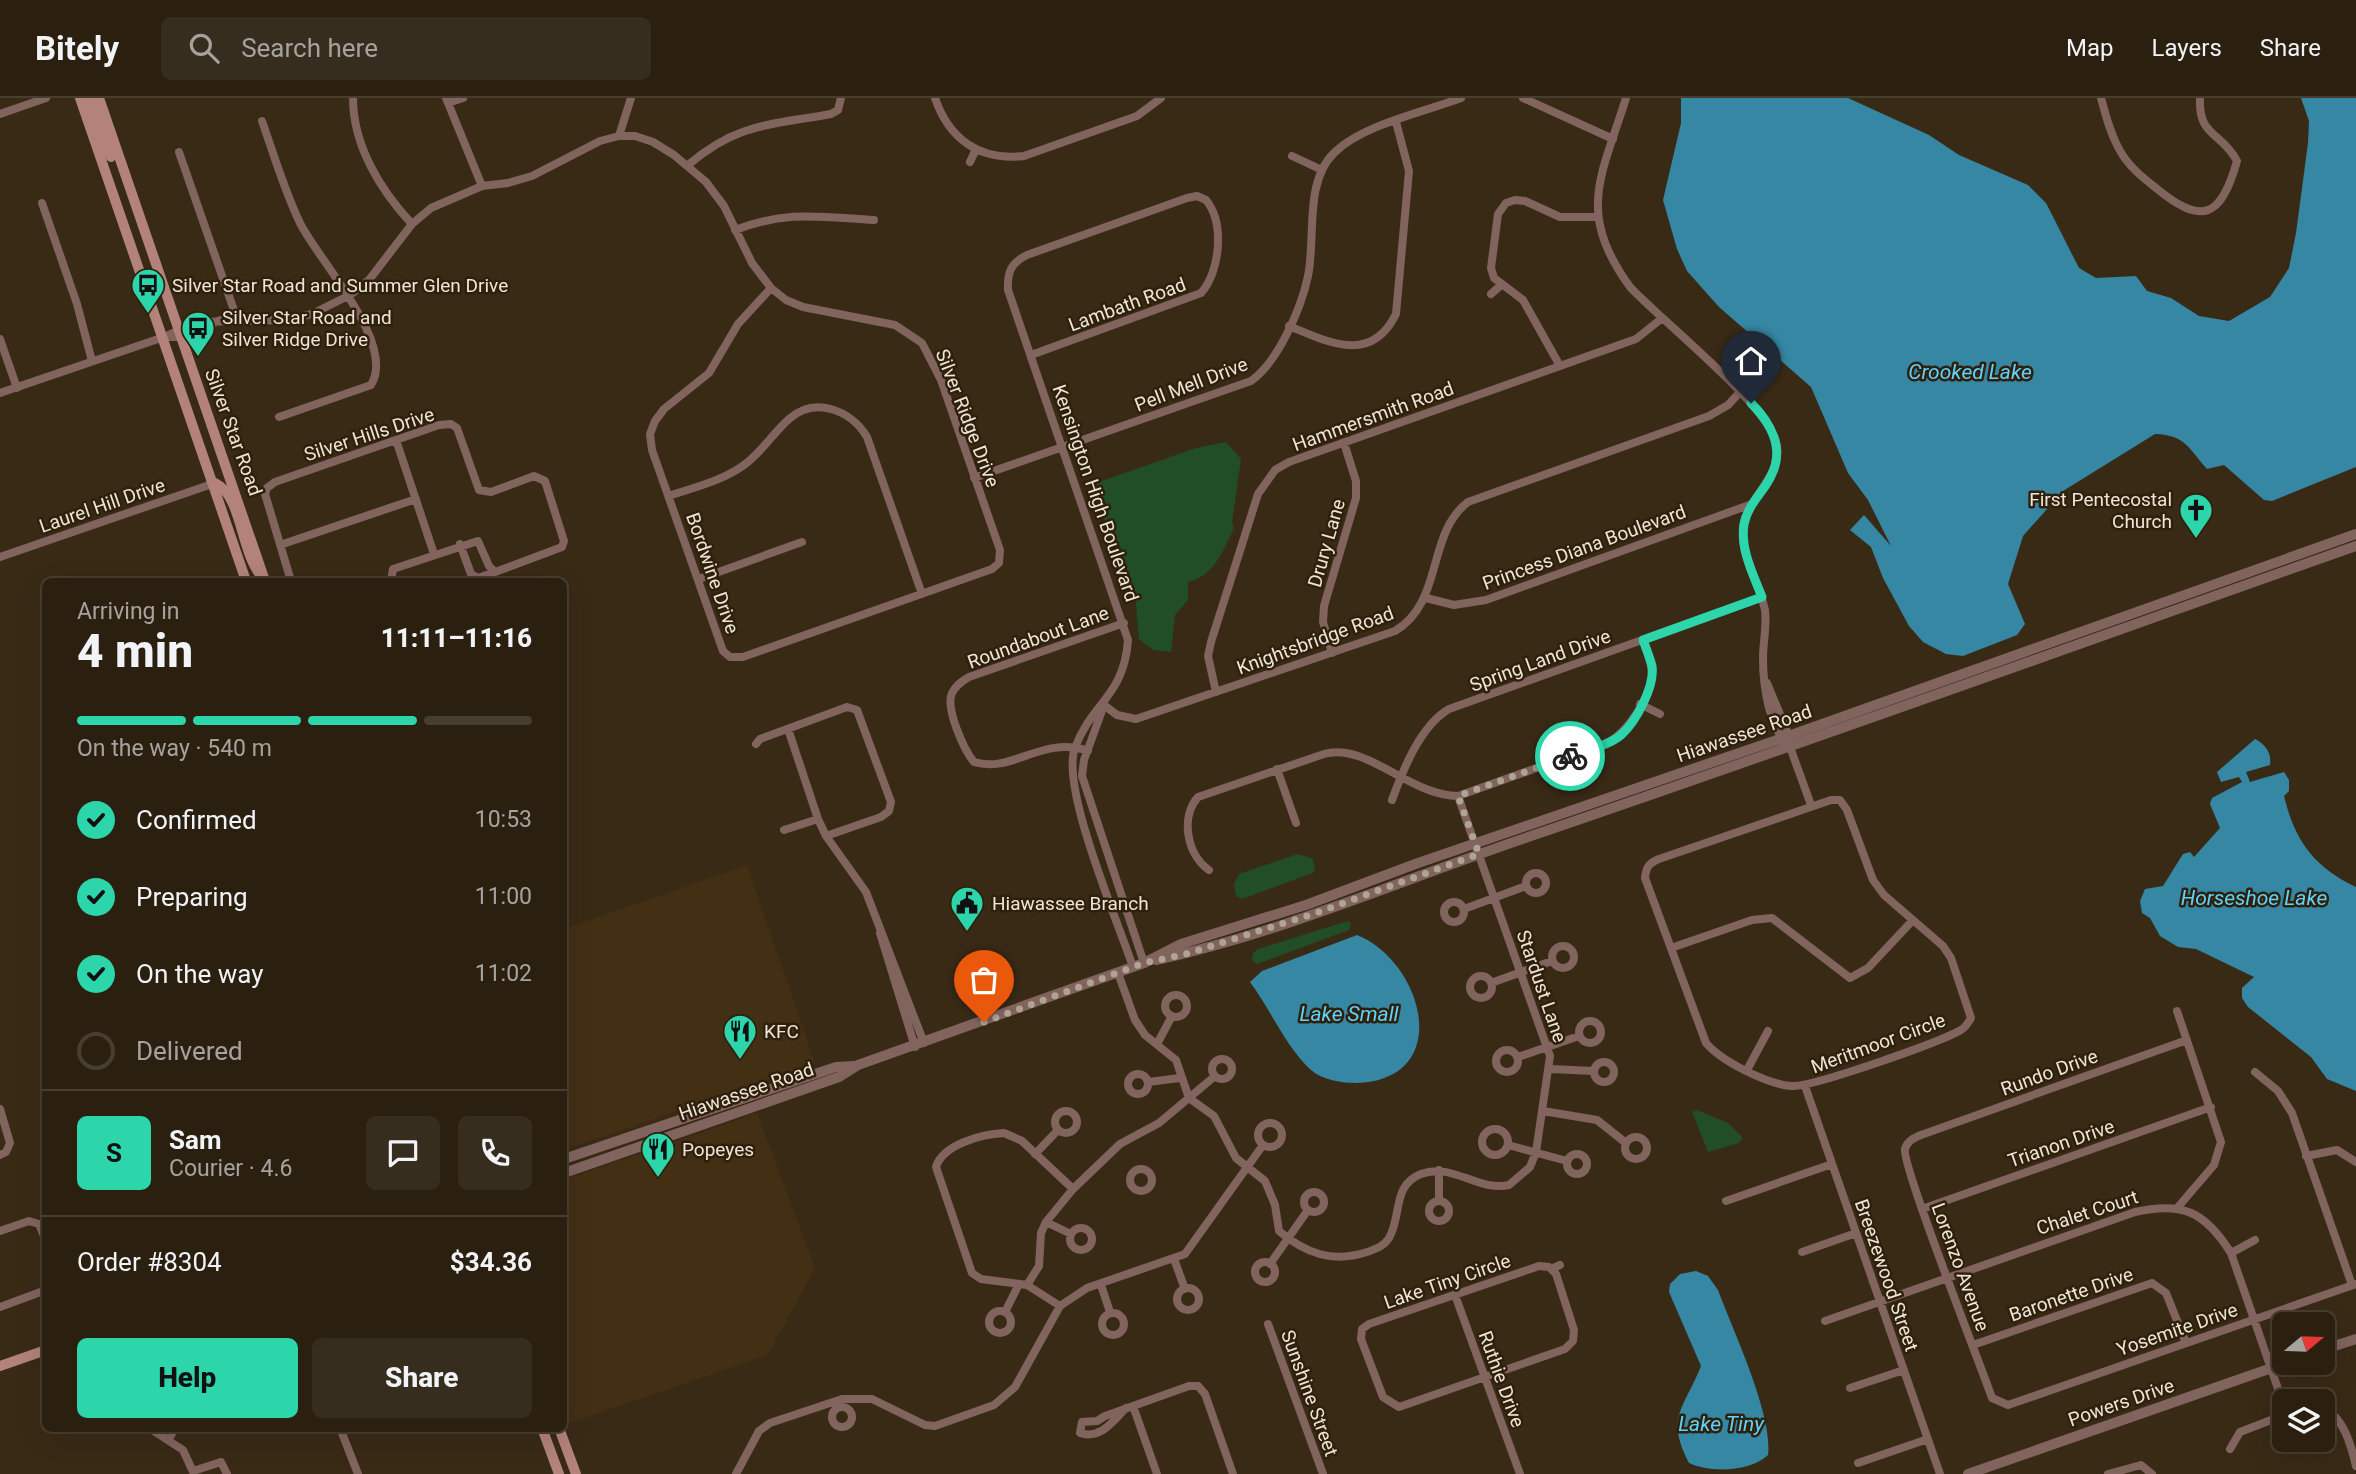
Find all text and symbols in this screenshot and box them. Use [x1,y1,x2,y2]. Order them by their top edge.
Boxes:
search box [161,17,651,80]
text: Bitely [35,29,119,68]
icon: search [185,29,223,67]
text: Search here [241,33,378,63]
text: Map [2066,34,2114,62]
text: Layers [2152,34,2222,62]
text: Share [2260,34,2321,62]
bus stop icon: Silver Star Road and Summer Glen Drive [129,266,167,315]
street label: Lambath Road [1065,273,1189,336]
place label: Silver Star Road and Summer Glen Drive [172,274,508,297]
place label: Silver Star Road and Silver Ridge Drive [222,306,392,351]
bus stop icon: Silver Star Road and Silver Ridge Drive [179,309,217,358]
pin [1721,331,1781,403]
icon: home [1732,342,1770,380]
street label: Silver Ridge Drive [931,346,1004,490]
street label: Pell Mell Drive [1131,352,1251,417]
water label: Crooked Lake [1908,360,2032,384]
street label: Silver Star Road [200,366,267,499]
street label: Hammersmith Road [1289,377,1457,456]
street label: Kensington High Boulevard [1048,382,1144,605]
street label: Silver Hills Drive [301,403,437,466]
street label: Laurel Hill Drive [36,473,168,538]
place label: First Pentecostal Church [2029,488,2172,533]
church icon: First Pentecostal Church [2177,491,2215,540]
street label: Drury Lane [1303,496,1350,590]
street label: Princess Diana Boulevard [1479,500,1689,595]
street label: Bordwine Drive [681,510,744,637]
text: Arriving in [77,598,180,625]
street label: Roundabout Lane [964,601,1112,674]
street label: Knightsbridge Road [1233,601,1397,680]
text: 11:11–11:16 [381,623,532,653]
text: 4 min [77,624,193,678]
street label: Spring Land Drive [1467,624,1614,697]
street label: Hiawassee Road [1674,700,1815,767]
courier [1535,721,1605,791]
text: On the way · 540 m [77,735,272,762]
icon: bike [1551,737,1589,775]
icon: check [77,801,115,839]
text: Confirmed [136,805,257,835]
text: 10:53 [475,806,532,833]
icon: check [77,878,115,916]
text: Preparing [136,882,248,912]
text: 11:00 [475,883,532,910]
public building icon: Hiawassee Branch [948,884,986,933]
water label: Horseshoe Lake [2181,886,2328,910]
place label: Hiawassee Branch [992,892,1149,915]
street label: Stardust Lane [1512,927,1571,1045]
pin [954,950,1014,1022]
icon: check [77,955,115,993]
text: On the way [136,959,264,989]
text: 11:02 [475,960,532,987]
icon: bag [965,961,1003,999]
water label: Lake Small [1299,1002,1400,1026]
street label: Meritmoor Circle [1808,1008,1948,1078]
restaurant icon: KFC [721,1012,759,1061]
place label: KFC [764,1020,799,1043]
text: Delivered [136,1036,243,1066]
street label: Rundo Drive [1997,1044,2101,1101]
street label: Hiawassee Road [676,1058,817,1125]
street label: Trianon Drive [2005,1114,2118,1172]
button: chat [366,1116,440,1190]
button: phone [458,1116,532,1190]
text: Sam [169,1125,221,1155]
restaurant icon: Popeyes [639,1130,677,1179]
text: S [106,1138,122,1168]
place label: Popeyes [682,1138,754,1161]
text: Courier · 4.6 [169,1155,292,1182]
street label: Chalet Court [2033,1185,2141,1240]
street label: Breezewood Street [1850,1196,1923,1354]
street label: Lorenzo Avenue [1927,1200,1994,1334]
text: Order #8304 [77,1247,222,1277]
text: $34.36 [450,1247,532,1277]
street label: Lake Tiny Circle [1381,1249,1514,1314]
street label: Baronette Drive [2006,1262,2136,1326]
street label: Yosemite Drive [2114,1298,2241,1361]
north arrow [2272,1312,2334,1376]
map controls [2272,1312,2335,1452]
street label: Sunshine Street [1276,1327,1343,1459]
street label: Ruthie Drive [1473,1328,1530,1431]
button: Help [77,1338,298,1418]
button: Share [312,1338,532,1418]
street label: Powers Drive [2065,1374,2177,1431]
button: layers [2272,1389,2335,1452]
water label: Lake Tiny [1678,1412,1765,1436]

